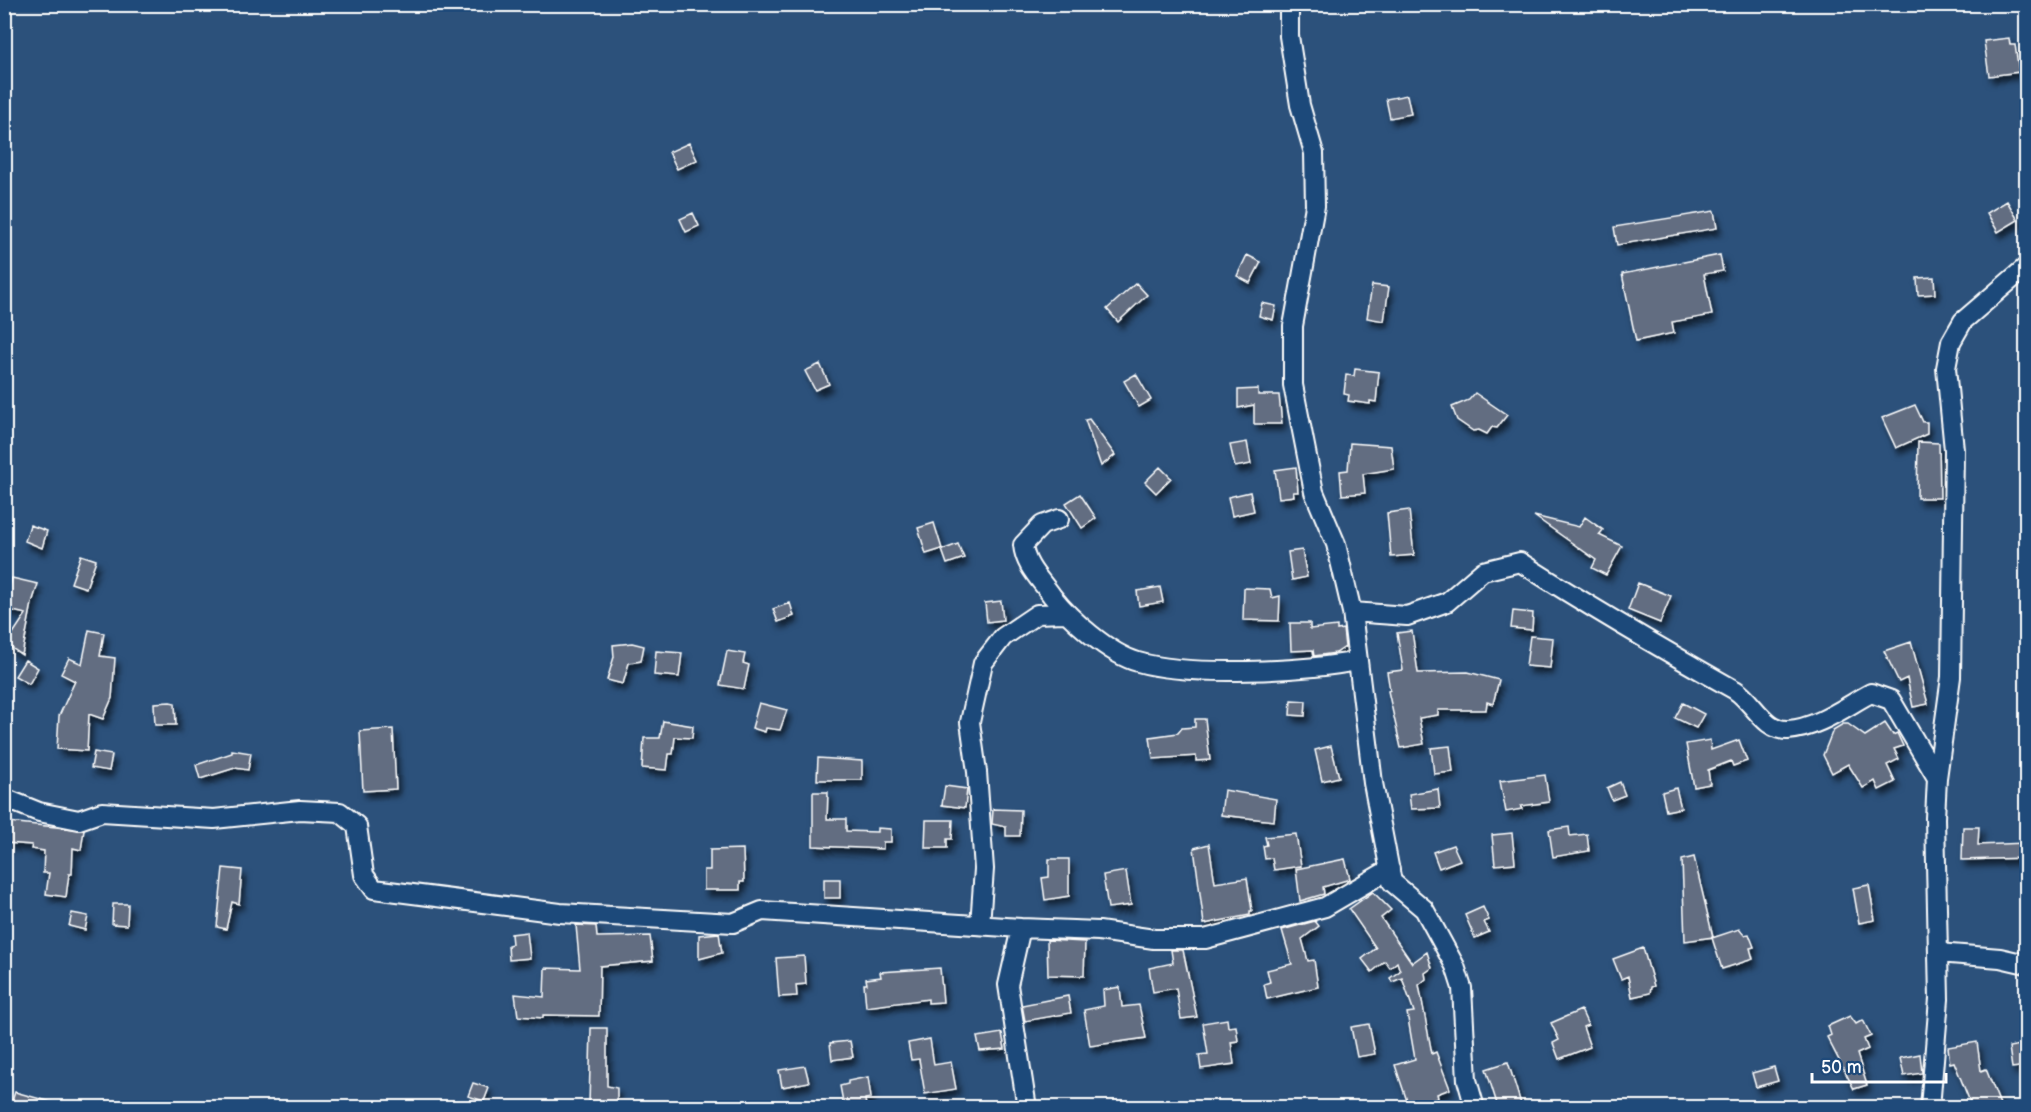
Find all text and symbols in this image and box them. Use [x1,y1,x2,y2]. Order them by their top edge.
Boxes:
scale bar [1812,1046,1946,1084]
text: 50 m [1821,1057,1862,1078]

